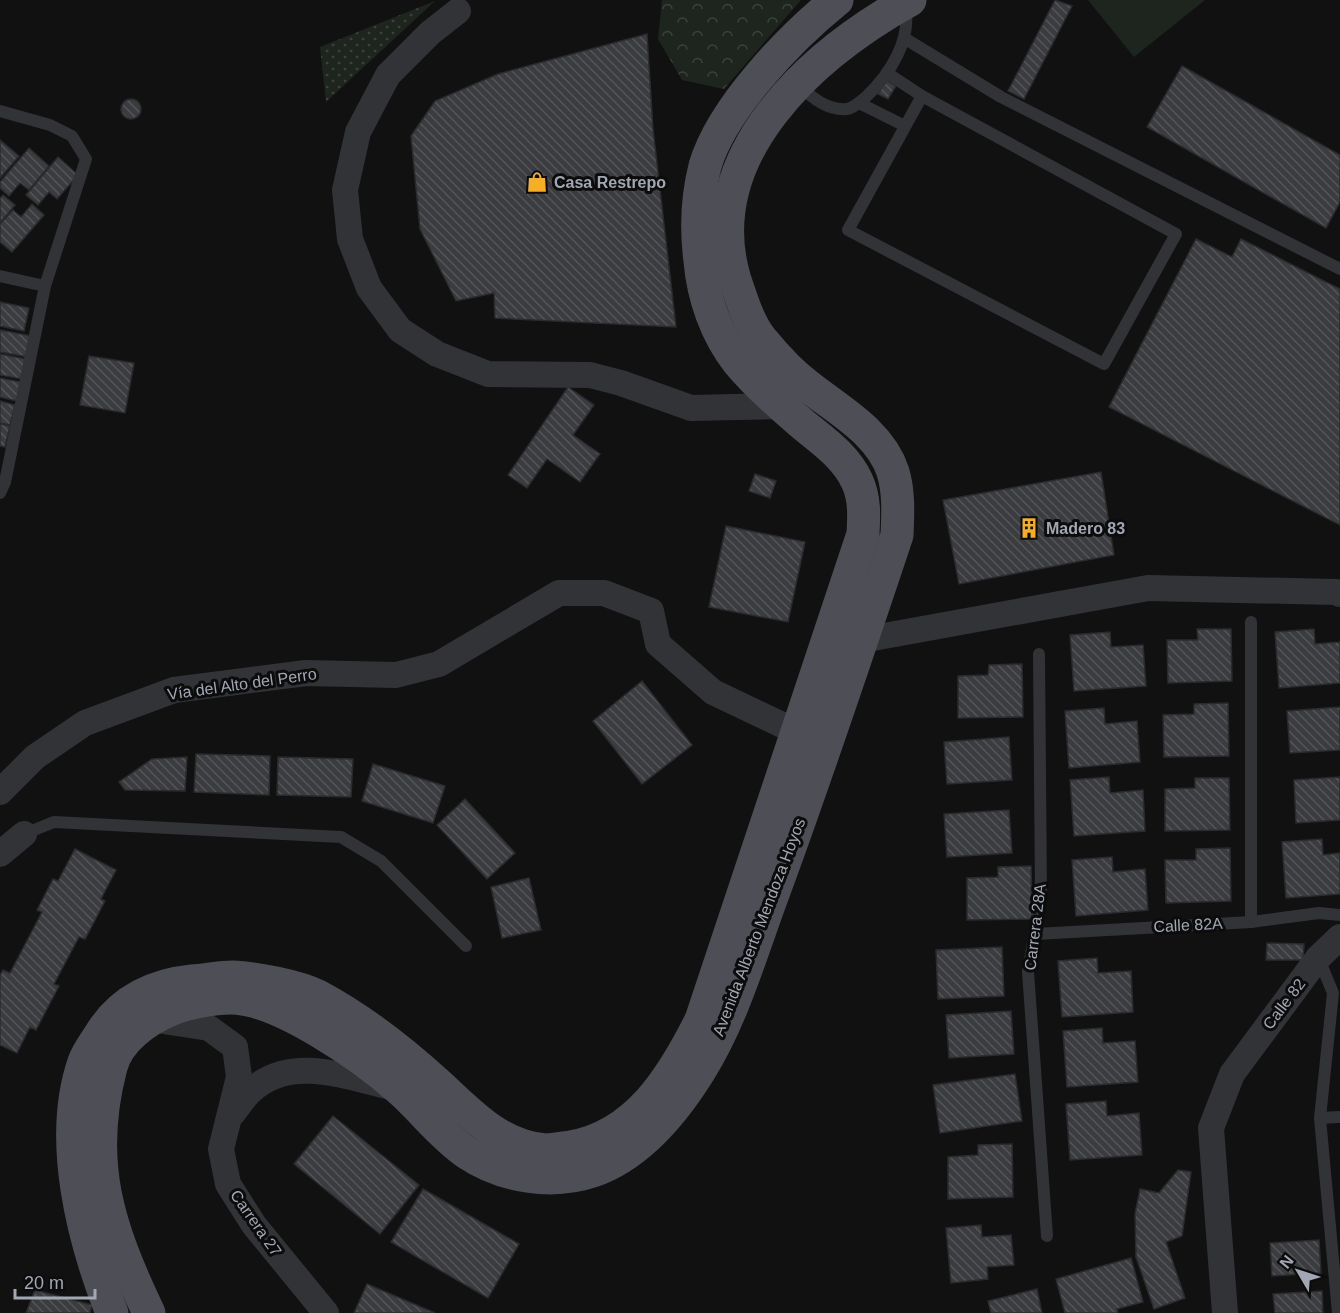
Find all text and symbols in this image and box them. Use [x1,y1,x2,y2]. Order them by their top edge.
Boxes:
shop icon: Casa Restrepo [525,170,549,194]
place label: Casa Restrepo [554,174,666,191]
building icon: Madero 83 [1017,516,1041,540]
place label: Madero 83 [1046,520,1125,537]
street label: Vía del Alto del Perro [166,665,318,703]
street label: Avenida Alberto Mendoza Hoyos [710,816,808,1038]
street label: Carrera 28A [1021,882,1049,971]
street label: Calle 82A [1153,915,1223,935]
street label: Calle 82 [1260,975,1309,1033]
street label: Carrera 27 [227,1187,285,1259]
north arrow [1268,1241,1328,1301]
text: N [1276,1252,1297,1272]
scale bar [15,1262,94,1300]
text: 20 m [24,1273,64,1293]

